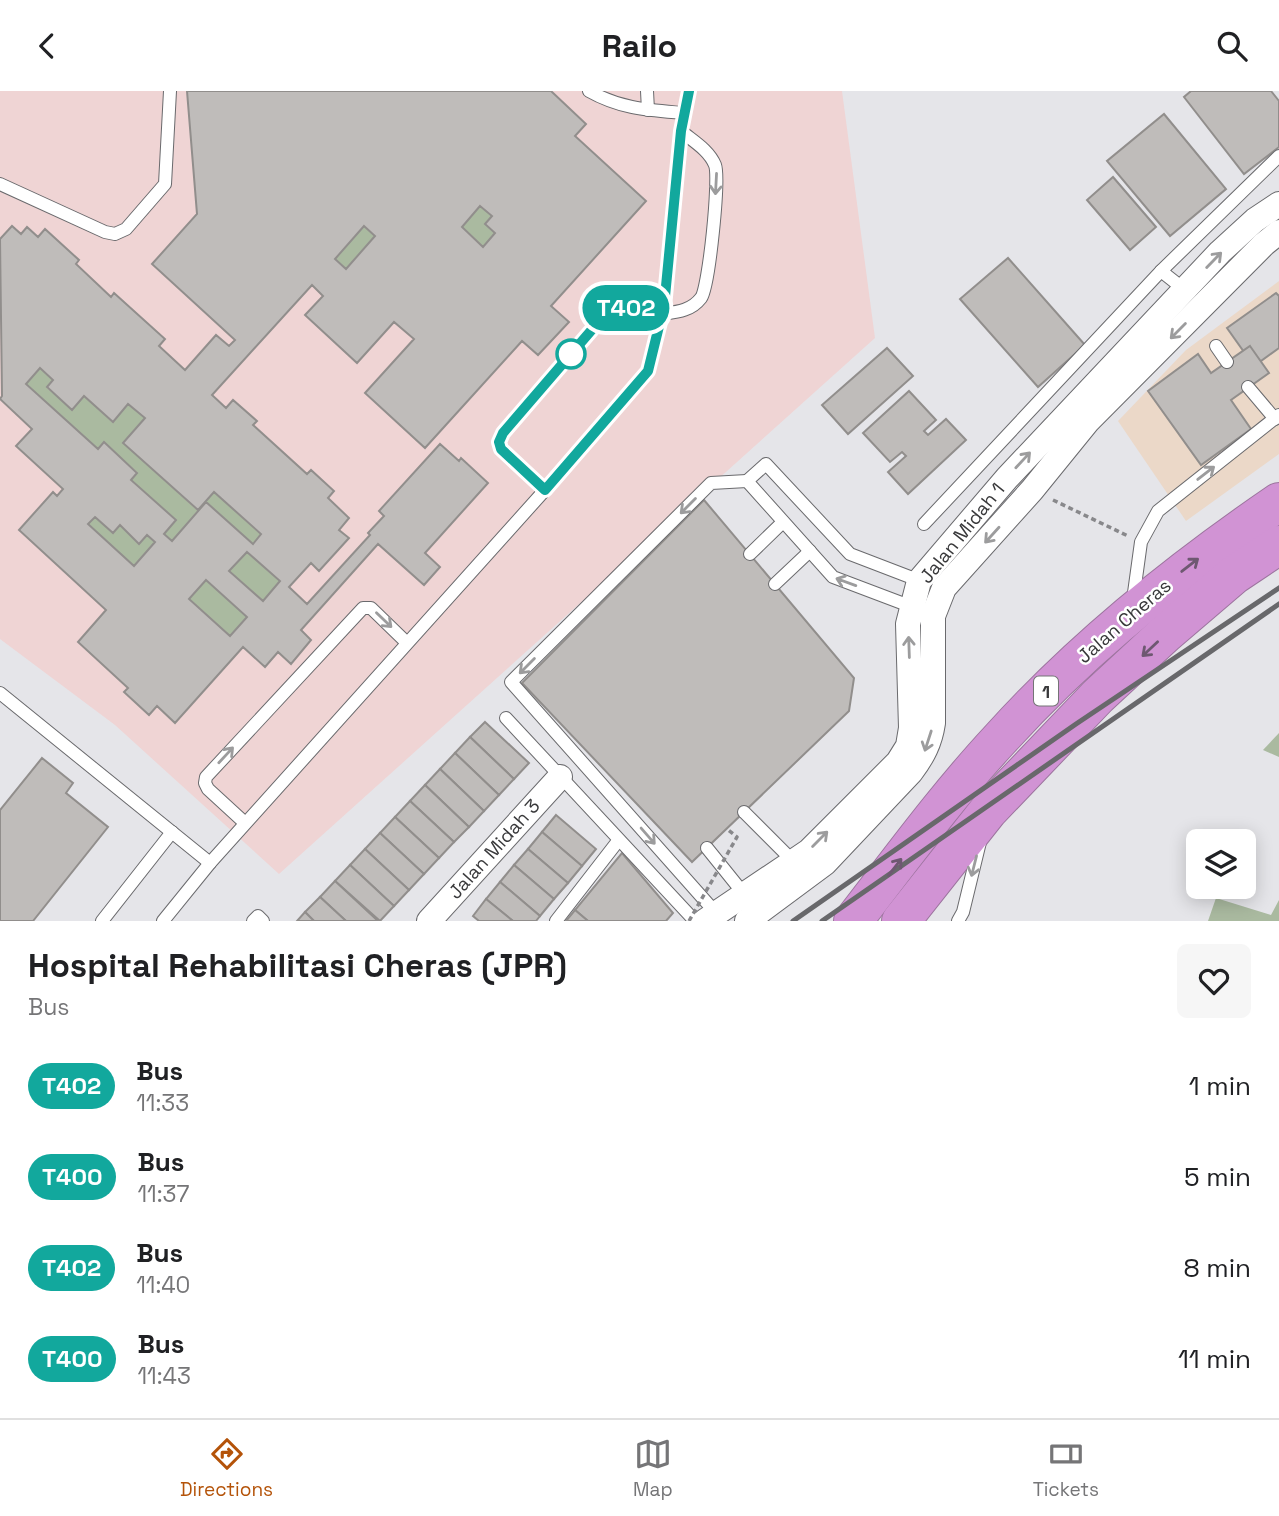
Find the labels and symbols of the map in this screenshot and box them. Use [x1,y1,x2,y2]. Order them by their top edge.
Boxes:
one-way arrow [710,172,723,195]
one-way arrow [1205,251,1222,268]
line badge: T402 [577,285,675,331]
one-way arrow [1169,322,1186,339]
unlabelled marker [556,339,586,369]
one-way arrow [1015,452,1032,469]
one-way arrow [1197,465,1215,481]
street label: Jalan Midah 1 [914,478,1010,588]
one-way arrow [680,497,697,514]
one-way arrow [983,526,1000,543]
one-way arrow [1180,558,1198,573]
street label: Jalan Cheras [1072,573,1176,669]
one-way arrow [836,575,858,587]
one-way arrow [375,612,393,628]
one-way arrow [902,636,916,659]
one-way arrow [1142,640,1159,657]
one-way arrow [518,658,535,675]
road number: 1 [1034,677,1058,705]
one-way arrow [921,730,934,752]
one-way arrow [217,747,234,764]
street label: Jalan Midah 3 [443,794,545,904]
one-way arrow [640,827,656,845]
one-way arrow [811,831,828,848]
one-way arrow [967,854,980,877]
one-way arrow [887,858,902,877]

